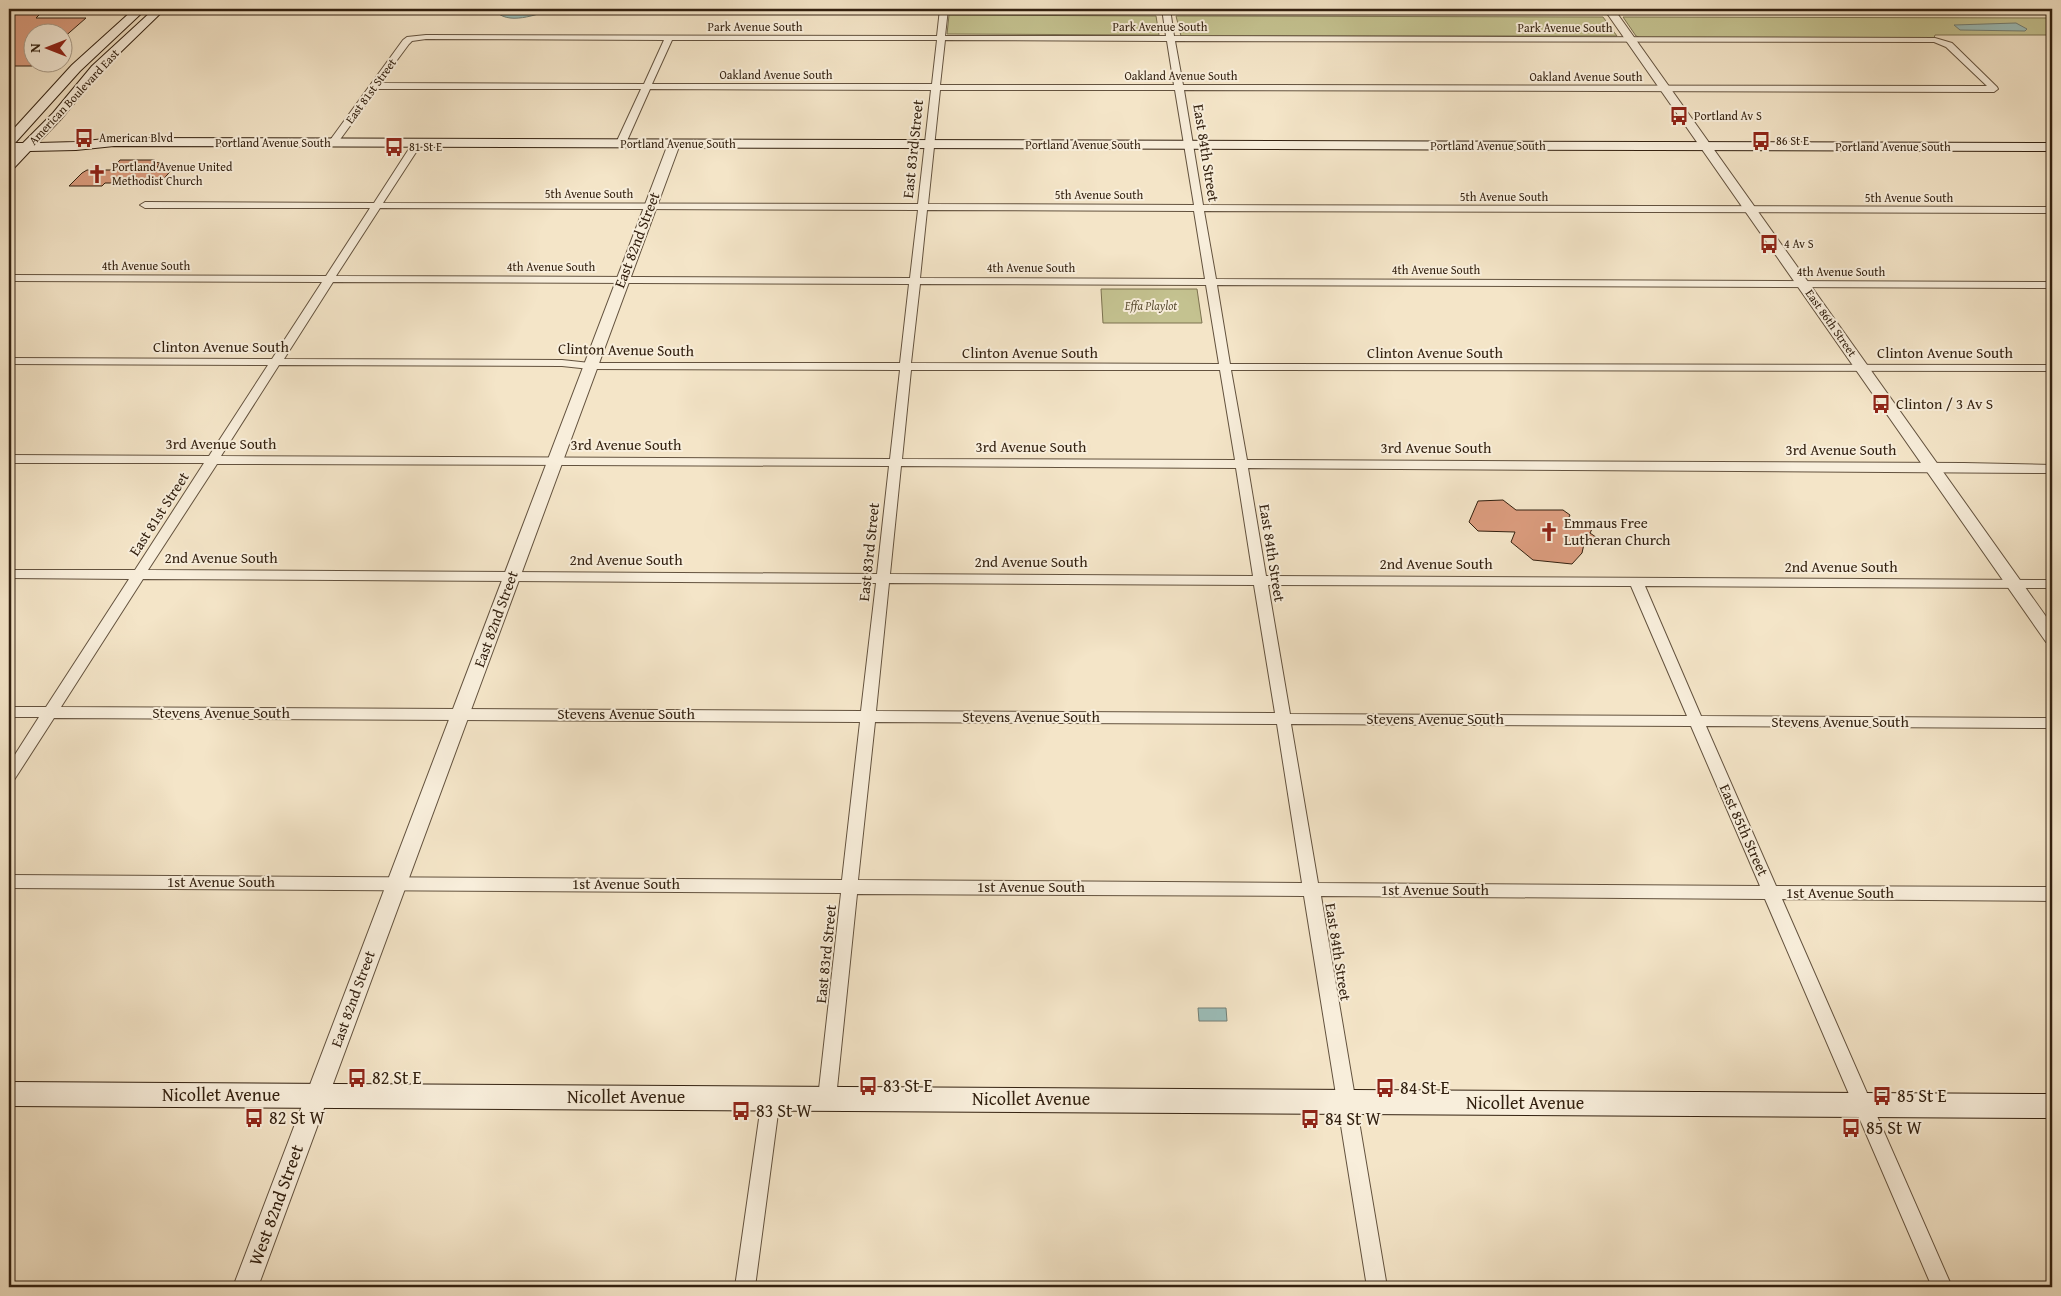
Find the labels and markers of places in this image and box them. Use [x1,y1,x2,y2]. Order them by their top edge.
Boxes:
bus stop icon: Portland Av S [1668,105,1690,127]
place label: Portland Av S [1694,107,1762,124]
bus stop icon: American Blvd [73,127,95,149]
place label: American Blvd [99,129,174,146]
bus stop icon: 86 St E [1750,130,1772,152]
place label: 86 St E [1776,132,1809,149]
bus stop icon: 81 St E [383,136,405,158]
place label: 81 St E [409,138,442,155]
place label: Portland Avenue United Methodist Church [112,158,233,189]
church icon: Portland Avenue United Methodist Church [86,163,108,185]
bus stop icon: 4 Av S [1758,233,1780,255]
place label: 4 Av S [1784,235,1814,252]
bus stop icon: Clinton / 3 Av S [1870,393,1892,415]
place label: Clinton / 3 Av S [1896,393,1993,414]
place label: Emmaus Free Lutheran Church [1564,512,1671,550]
church icon: Emmaus Free Lutheran Church [1538,521,1560,543]
place label: 82 St E [372,1064,422,1091]
bus stop icon: 82 St E [346,1067,368,1089]
place label: 83 St E [883,1072,933,1099]
place label: 84 St E [1400,1074,1450,1101]
bus stop icon: 83 St E [857,1075,879,1097]
bus stop icon: 84 St E [1374,1077,1396,1099]
place label: 85 St E [1897,1082,1947,1109]
bus stop icon: 85 St E [1871,1085,1893,1107]
place label: 83 St W [756,1097,812,1124]
bus stop icon: 83 St W [730,1100,752,1122]
place label: 82 St W [269,1104,325,1131]
place label: 84 St W [1325,1105,1381,1132]
bus stop icon: 82 St W [243,1107,265,1129]
bus stop icon: 84 St W [1299,1108,1321,1130]
place label: 85 St W [1866,1114,1922,1141]
bus stop icon: 85 St W [1840,1117,1862,1139]

